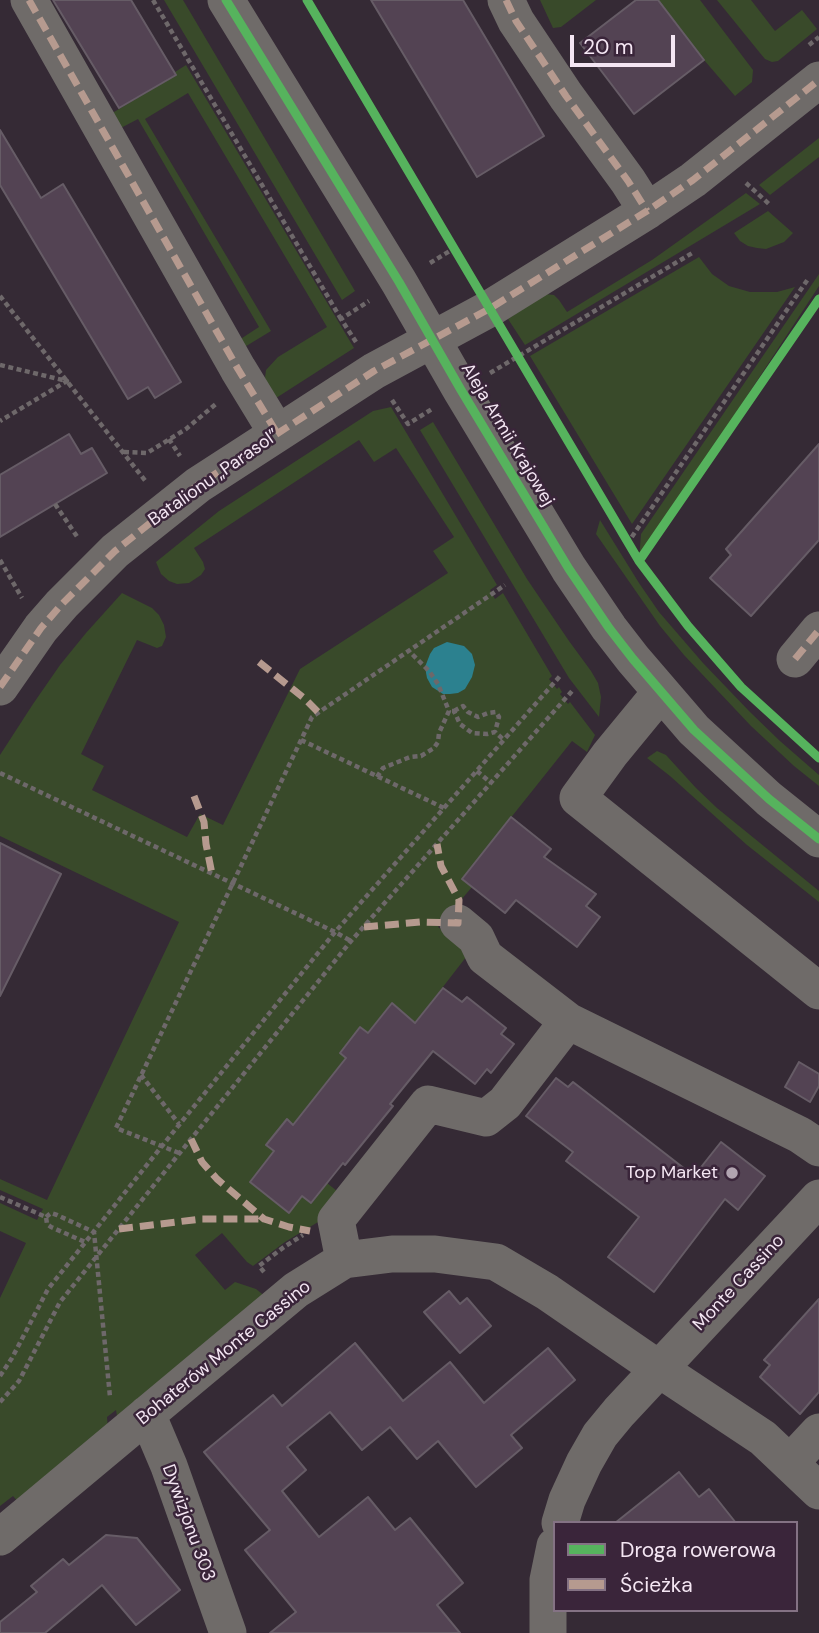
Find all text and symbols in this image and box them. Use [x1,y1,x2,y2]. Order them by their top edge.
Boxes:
scale bar [574,21,679,65]
text: 20 m [583,33,634,61]
street label: Aleja Armii Krajowej [456,360,558,510]
street label: Batalionu „Parasol” [145,425,283,531]
place label: Top Market [626,1162,718,1184]
marker: Top Market [724,1165,740,1181]
street label: Monte Cassino [689,1230,789,1336]
street label: Bohaterów Monte Cassino [133,1276,315,1430]
street label: Dywizjonu 303 [157,1462,219,1584]
legend [553,1521,798,1612]
text: Droga rowerowa [620,1536,776,1564]
text: Ścieżka [620,1571,693,1599]

